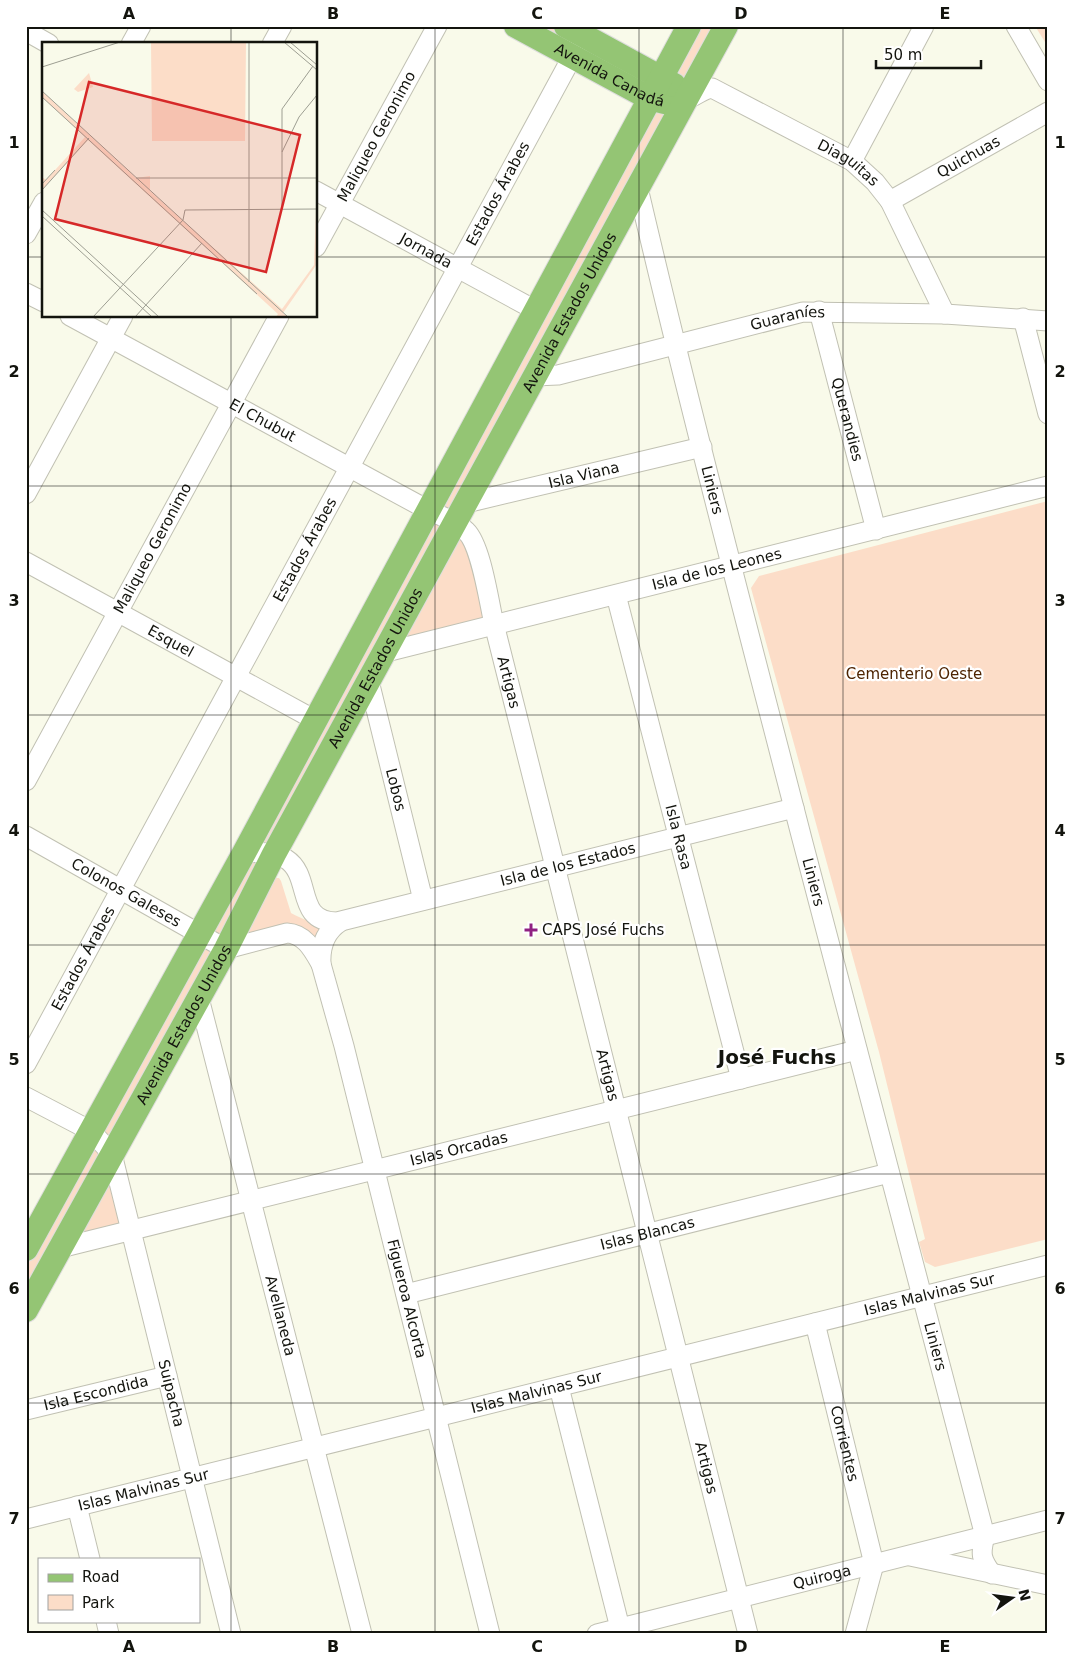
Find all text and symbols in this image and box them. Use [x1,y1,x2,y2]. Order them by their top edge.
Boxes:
text: A [123,4,136,23]
text: B [327,4,339,23]
text: C [531,4,543,23]
text: D [734,4,748,23]
text: E [940,4,950,23]
scale bar [876,38,982,70]
street label: Avenida Canadá [551,40,666,111]
inset map [42,42,318,318]
text: 50 m [884,46,922,64]
street label: Maliqueo Geronimo [334,68,419,205]
street label: Quichuas [934,132,1003,182]
text: 1 [8,133,20,152]
text: 1 [1054,133,1066,152]
street label: Diaguitas [814,136,883,190]
street label: Estados Árabes [462,138,534,249]
street label: Jornada [396,229,455,272]
street label: Avenida Estados Unidos [519,229,621,396]
street label: Guaraníes [748,303,826,334]
text: 2 [8,362,20,381]
text: 2 [1054,362,1066,381]
street label: Querandies [828,375,867,464]
street label: El Chubut [226,395,299,446]
street label: Isla Viana [546,458,621,492]
street label: Liniers [697,464,727,516]
street label: Maliqueo Geronimo [110,480,195,617]
street label: Estados Árabes [269,494,340,605]
street label: Isla de los Leones [650,544,784,594]
street label: Avenida Estados Unidos [325,585,427,751]
text: 3 [8,591,20,610]
text: 3 [1054,591,1066,610]
street label: Esquel [145,621,197,661]
street label: Artigas [493,654,524,710]
park label: Cementerio Oeste [846,665,982,683]
street label: Lobos [382,766,410,813]
street label: Isla Rasa [661,802,696,872]
text: 4 [8,821,20,840]
text: 4 [1054,821,1066,840]
street label: Isla de los Estados [498,839,638,890]
street label: Colonos Galeses [68,854,184,931]
street label: Liniers [798,856,828,908]
street label: Estados Árabes [48,903,119,1014]
place label: CAPS José Fuchs [542,921,665,939]
marker: CAPS José Fuchs [524,923,538,937]
street label: Avenida Estados Unidos [133,942,235,1108]
district label: José Fuchs [716,1045,836,1069]
street label: Artigas [592,1047,623,1103]
text: 5 [8,1050,20,1069]
text: 5 [1054,1050,1066,1069]
street label: Islas Orcadas [408,1128,510,1170]
street label: Islas Blancas [598,1213,697,1254]
street label: Figueroa Alcorta [383,1237,430,1360]
street label: Islas Malvinas Sur [862,1269,998,1319]
street label: Avellaneda [261,1274,299,1358]
text: 6 [8,1279,20,1298]
text: 6 [1054,1279,1066,1298]
street label: Liniers [920,1320,950,1373]
street label: Suipacha [154,1358,188,1429]
street label: Islas Malvinas Sur [469,1367,605,1417]
street label: Isla Escondida [42,1372,150,1414]
street label: Corrientes [827,1404,862,1483]
street label: Artigas [691,1440,721,1496]
street label: Islas Malvinas Sur [76,1465,212,1515]
text: 7 [8,1509,20,1528]
text: 7 [1054,1509,1066,1528]
legend [38,1558,200,1622]
street label: Quiroga [791,1561,853,1593]
text: Road [82,1568,120,1586]
north arrow [986,1572,1036,1622]
text: N [1015,1587,1034,1602]
text: Park [82,1594,115,1612]
text: A [123,1637,136,1656]
text: B [327,1637,339,1656]
text: C [531,1637,543,1656]
text: D [734,1637,748,1656]
text: E [940,1637,950,1656]

